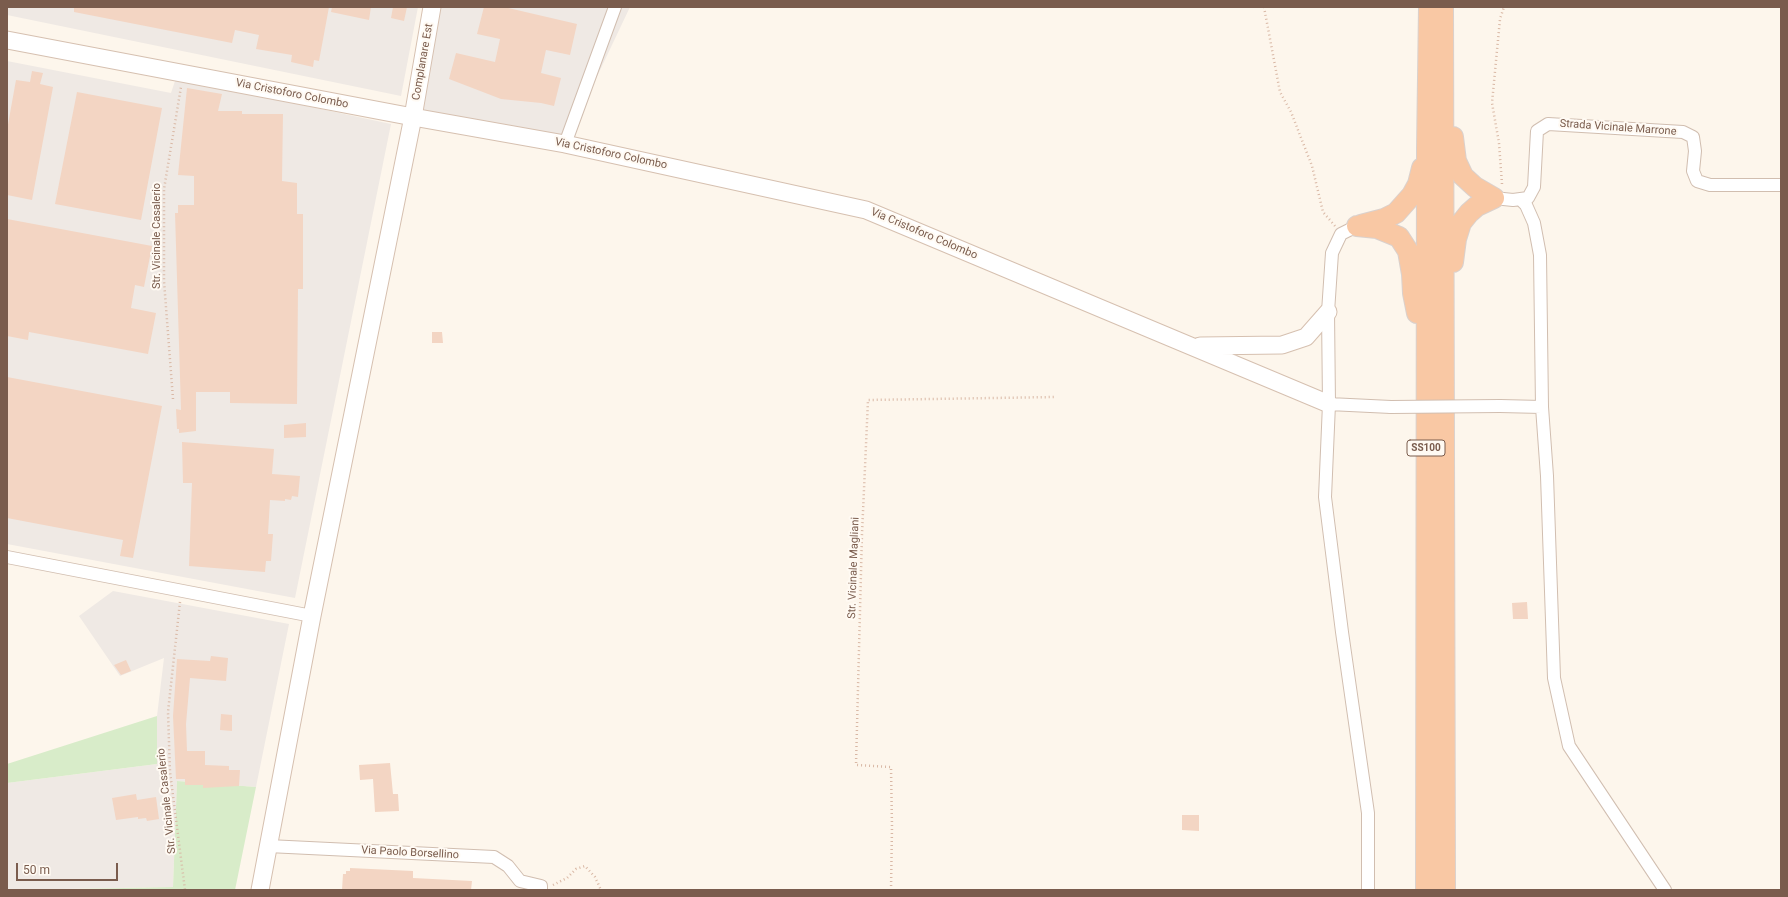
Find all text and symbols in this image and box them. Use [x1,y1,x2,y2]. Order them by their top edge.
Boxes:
street label: Complanare Est [410,23,436,101]
street label: Via Cristoforo Colombo [234,77,350,111]
street label: Strada Vicinale Marrone [1559,117,1677,139]
street label: Via Cristoforo Colombo [554,136,668,172]
street label: Str. Vicinale Casalerio [150,183,164,289]
street label: Via Cristoforo Colombo [869,206,979,262]
road number: SS100 [1407,440,1445,456]
street label: Str. Vicinale Magliani [846,517,862,619]
street label: Str. Vicinale Casalerio [155,747,179,855]
street label: Via Paolo Borsellino [361,844,459,862]
scale bar [18,855,120,881]
text: 50 m [23,863,50,877]

